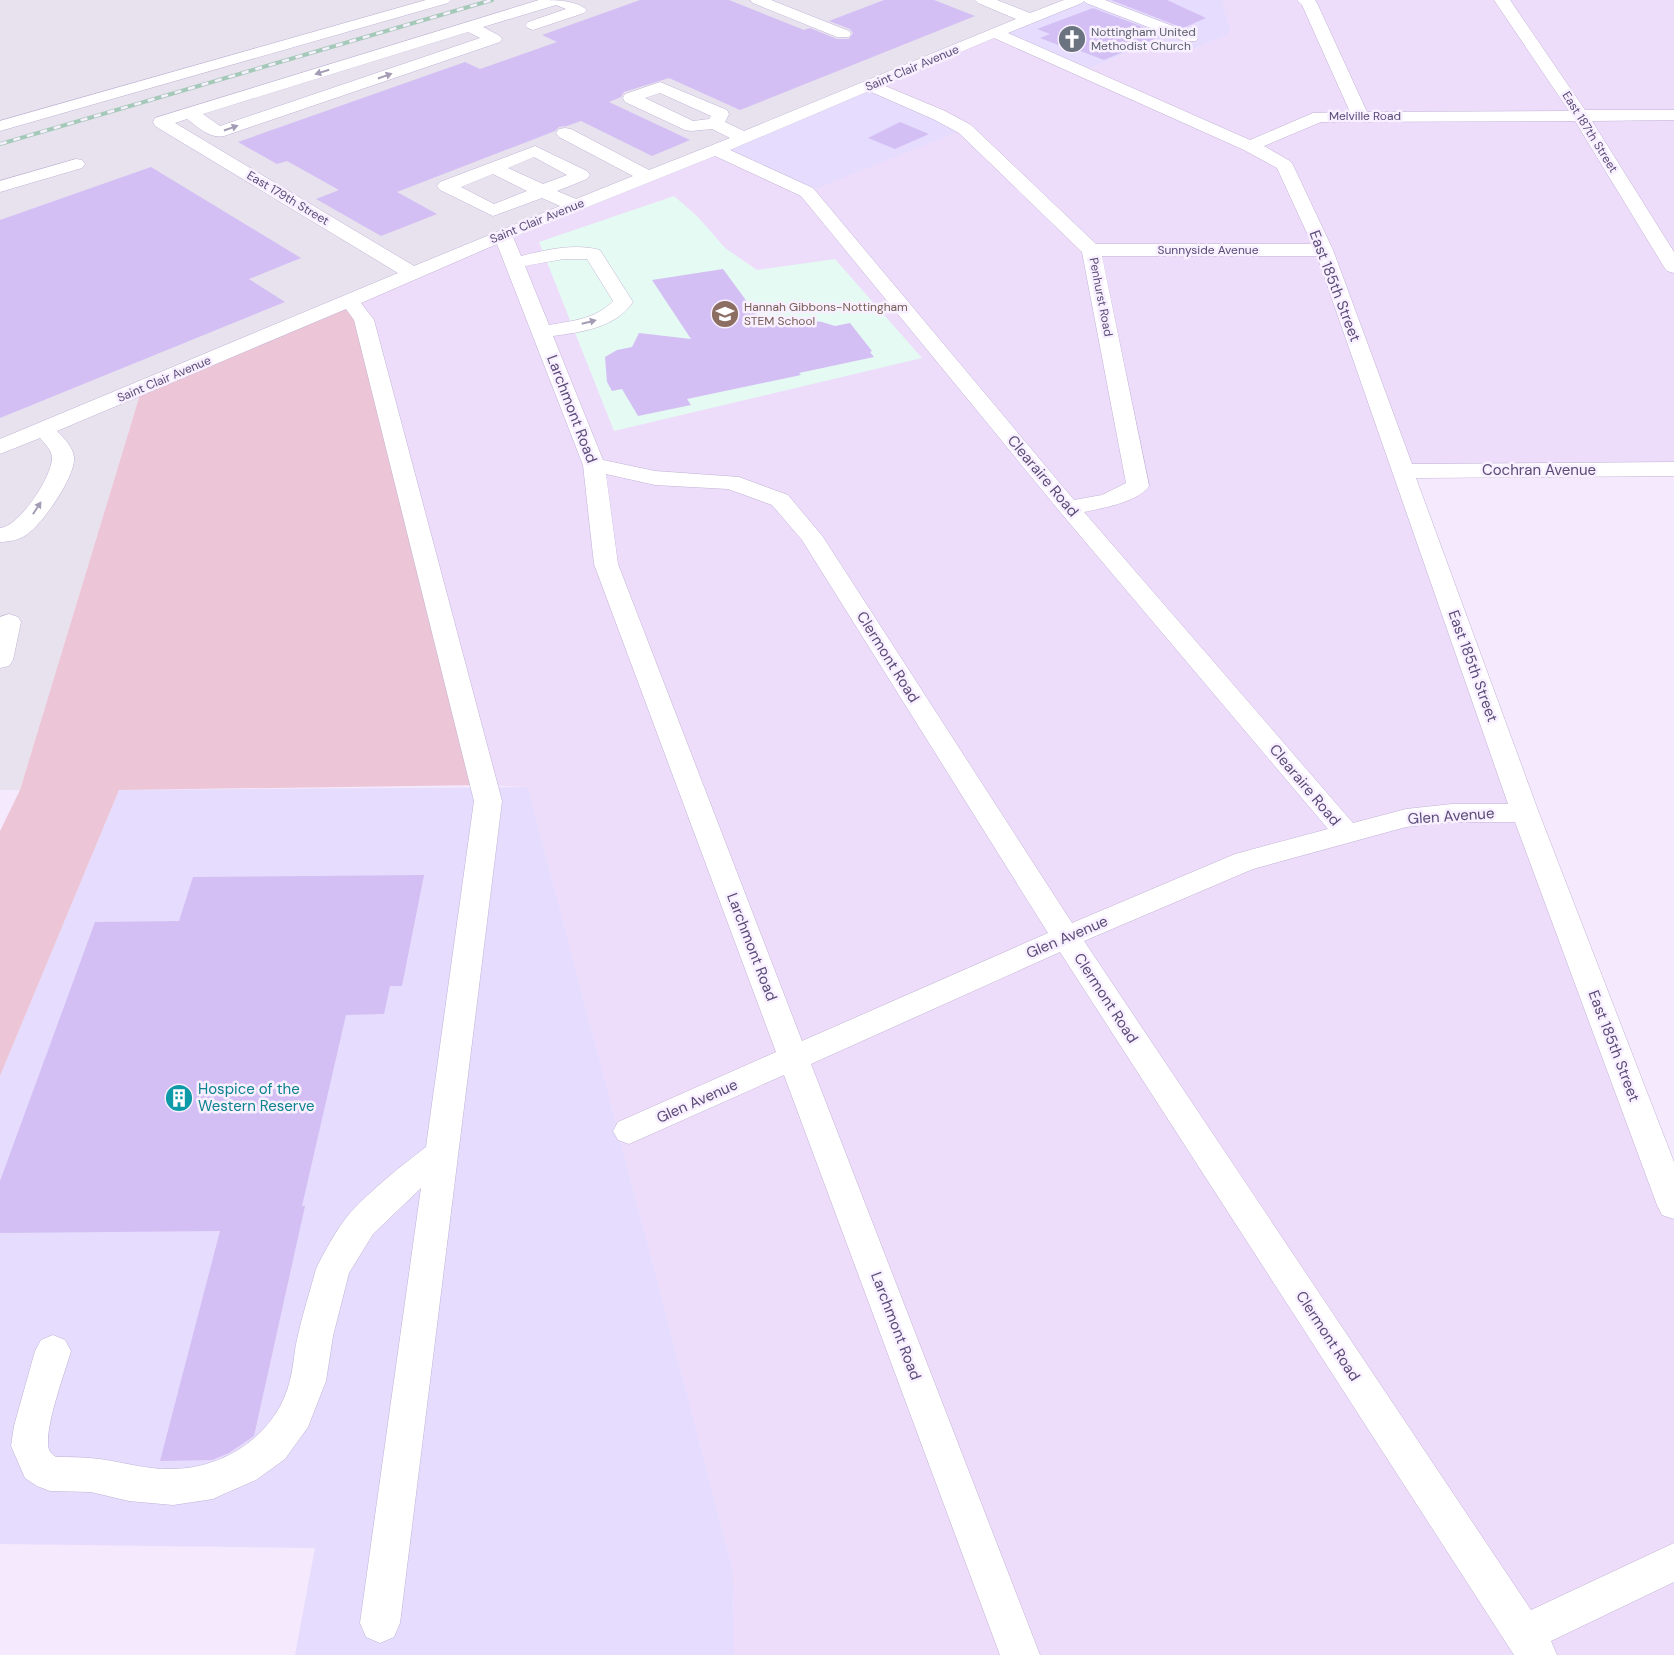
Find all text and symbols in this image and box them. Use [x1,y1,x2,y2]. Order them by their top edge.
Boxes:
church icon: Nottingham United Methodist Church [1057,24,1087,54]
place label: Nottingham United Methodist Church [1091,24,1196,54]
street label: Saint Clair Avenue [863,41,961,95]
one-way arrow [314,69,329,77]
one-way arrow [378,72,393,80]
street label: East 187th Street [1559,88,1622,176]
street label: Melville Road [1329,108,1401,124]
one-way arrow [224,124,239,132]
street label: East 179th Street [244,167,332,229]
street label: Saint Clair Avenue [488,195,587,247]
street label: East 185th Street [1305,227,1365,345]
street label: Sunnyside Avenue [1158,242,1259,258]
street label: Penhurst Road [1086,256,1116,338]
school or university icon: Hannah Gibbons-Nottingham STEM School [710,299,740,329]
place label: Hannah Gibbons-Nottingham STEM School [744,299,908,329]
one-way arrow [582,318,597,326]
street label: Saint Clair Avenue [115,352,213,406]
street label: Larchmont Road [542,352,602,466]
street label: Clearaire Road [1003,431,1083,521]
street label: Cochran Avenue [1482,460,1596,480]
one-way arrow [32,501,42,515]
street label: East 185th Street [1443,607,1503,725]
street label: Clermont Road [852,608,924,706]
street label: Clearaire Road [1265,740,1345,830]
street label: Glen Avenue [1407,803,1495,829]
street label: Larchmont Road [722,890,782,1004]
street label: Glen Avenue [1023,911,1111,963]
street label: Clermont Road [1069,949,1143,1047]
street label: East 185th Street [1584,987,1644,1105]
street label: Glen Avenue [653,1074,741,1128]
place label: Hospice of the Western Reserve [198,1079,314,1116]
building icon: Hospice of the Western Reserve [164,1083,194,1113]
street label: Larchmont Road [866,1269,926,1383]
street label: Clermont Road [1291,1287,1365,1385]

